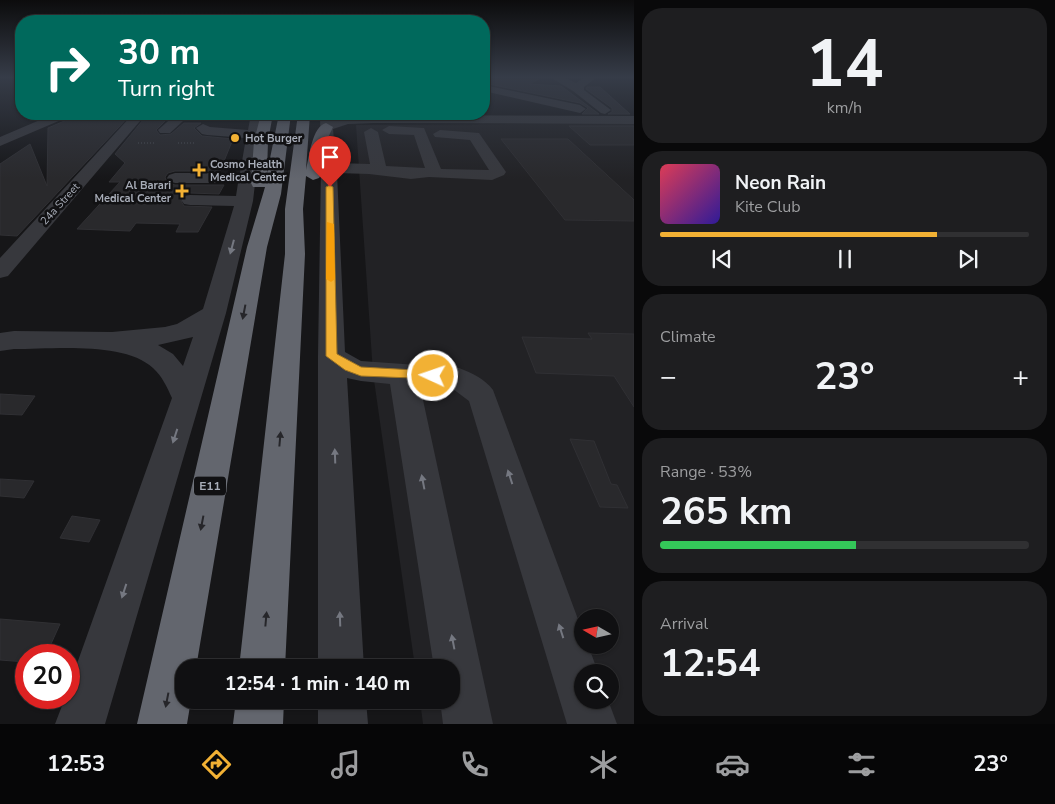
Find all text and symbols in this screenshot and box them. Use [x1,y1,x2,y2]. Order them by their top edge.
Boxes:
text: 14 [805,20,884,109]
text: 30 m [118,29,200,76]
icon: right [35,35,100,100]
text: Turn right [118,74,214,104]
text: km/h [827,97,862,119]
place label: Hot Burger [245,131,303,146]
marker: Hot Burger [229,132,241,144]
pin [309,136,351,187]
icon: arrive [316,143,344,171]
place label: Cosmo Health Medical Center [210,157,287,185]
marker: Cosmo Health Medical Center [192,163,206,177]
text: Neon Rain [735,170,826,196]
place label: Al Barari Medical Center [95,178,172,206]
street label: 24a Street [37,180,83,228]
marker: Al Barari Medical Center [175,184,189,198]
text: Kite Club [735,196,801,218]
one-way arrow [227,240,235,255]
icon: previous [708,245,736,273]
icon: pause [831,245,859,273]
icon: next [954,245,982,273]
one-way arrow [240,305,248,320]
text: Climate [660,326,715,348]
position arrow [406,349,458,401]
text: 23° [814,351,875,402]
text: − [660,358,677,396]
text: + [1012,358,1029,396]
one-way arrow [170,429,178,444]
one-way arrow [276,431,284,447]
one-way arrow [330,448,338,464]
text: Range · 53% [660,461,752,483]
one-way arrow [506,469,514,484]
one-way arrow [419,473,427,489]
road number: E11 [194,476,226,496]
text: 265 km [660,486,792,537]
one-way arrow [198,516,206,531]
one-way arrow [120,584,128,599]
north arrow [574,609,619,654]
map controls [574,609,619,709]
one-way arrow [262,611,270,627]
one-way arrow [335,611,343,627]
text: Arrival [660,613,708,635]
one-way arrow [557,624,565,639]
one-way arrow [448,633,456,649]
text: 12:54 [660,638,761,689]
speed limit sign: 20 [15,644,80,709]
button: search [574,664,619,709]
text: 12:54 · 1 min · 140 m [225,671,410,697]
one-way arrow [163,692,171,707]
icon: directions [199,747,234,782]
icon: music [328,747,363,782]
icon: phone [457,747,492,782]
icon: climate [586,747,621,782]
icon: car [715,747,750,782]
icon: filters [844,747,879,782]
text: 12:53 [47,749,105,779]
text: 23° [973,749,1008,779]

